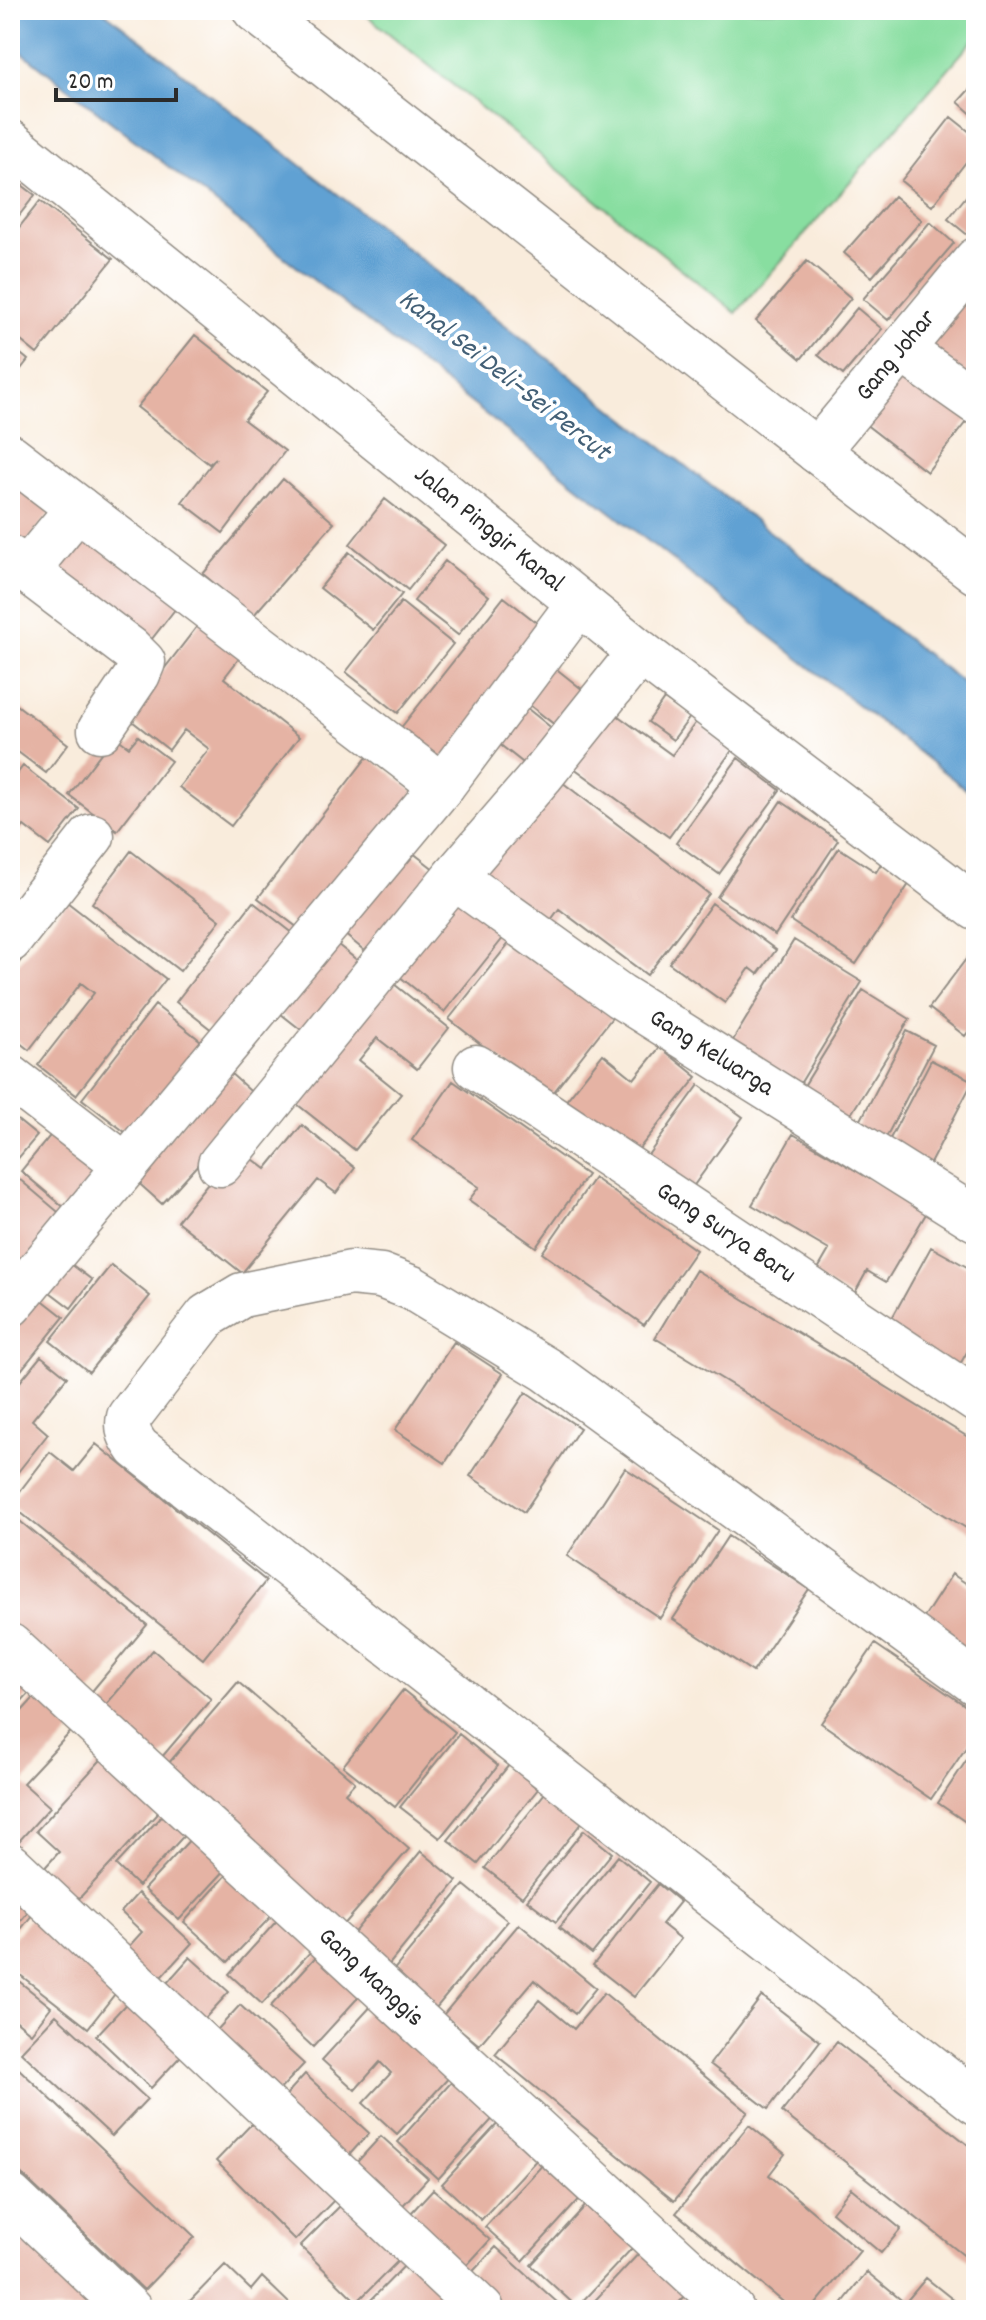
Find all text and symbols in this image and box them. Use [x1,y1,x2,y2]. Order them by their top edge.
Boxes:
scale bar [56,52,176,102]
text: 20 m [68,66,114,100]
water label: Kanal Sei Deli–Sei Percut [389,281,620,474]
street label: Gang Johar [847,302,946,410]
street label: Jalan Pinggir Kanal [405,457,572,602]
street label: Gang Keluarga [642,1000,782,1107]
street label: Gang Surya Baru [648,1173,803,1293]
street label: Gang Manggis [309,1919,432,2036]

